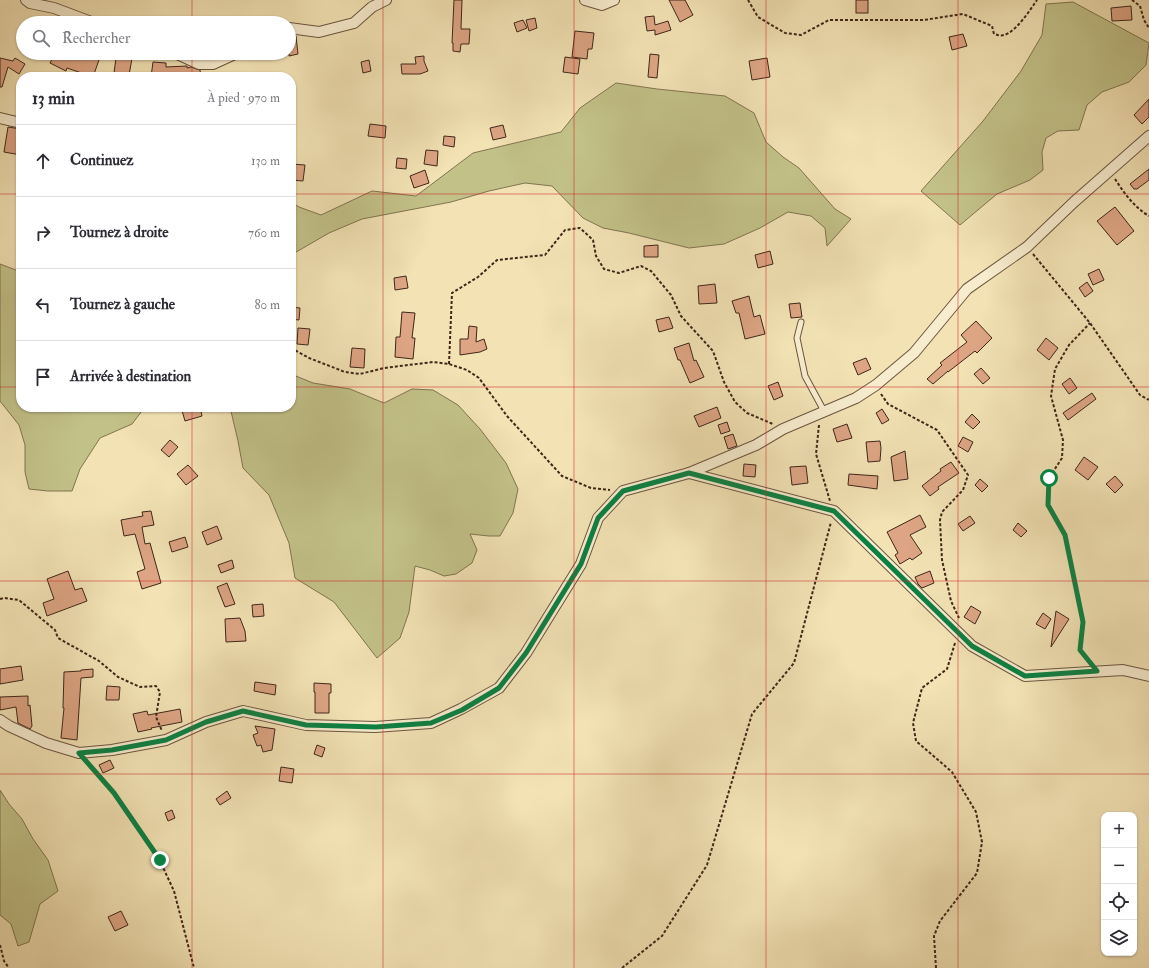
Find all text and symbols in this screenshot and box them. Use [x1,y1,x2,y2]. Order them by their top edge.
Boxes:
search box [16,16,296,60]
icon: search [30,27,52,49]
text: Rechercher [62,29,130,48]
text: 13 min [32,88,75,109]
text: À pied · 970 m [207,90,280,106]
icon: ahead [32,150,54,172]
text: Continuez [70,151,134,170]
text: 130 m [251,153,280,169]
icon: right [32,222,54,244]
text: Tournez à droite [70,223,169,242]
text: 760 m [248,225,280,241]
icon: left [32,294,54,316]
text: Tournez à gauche [70,295,175,314]
text: 80 m [254,297,280,313]
icon: arrive [32,366,54,388]
text: Arrivée à destination [70,367,191,386]
route start [1040,469,1058,487]
map controls [1101,812,1137,956]
button: + [1101,812,1137,848]
button: − [1101,848,1137,884]
route end [151,851,169,869]
button: locate [1101,884,1137,920]
button: layers [1101,920,1137,956]

